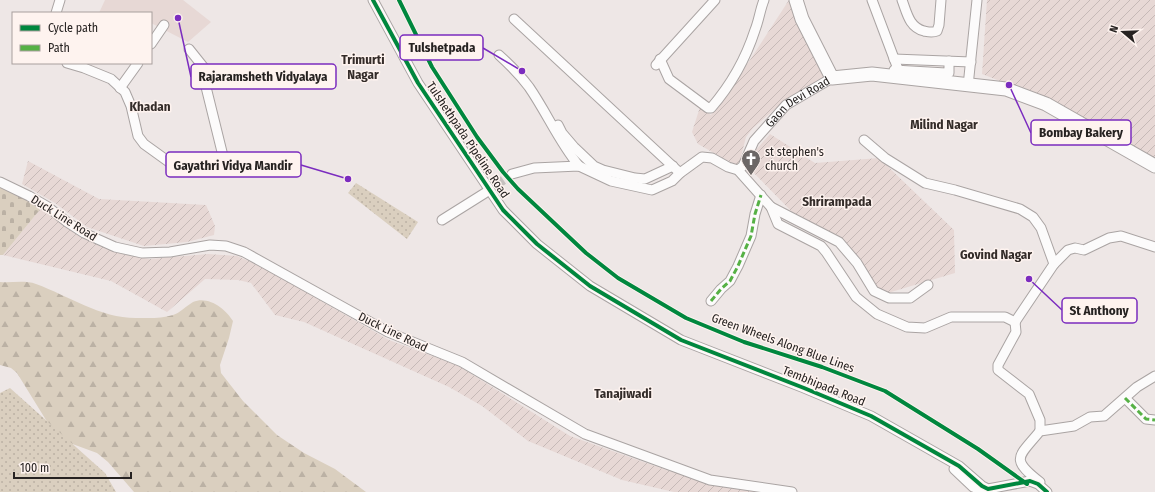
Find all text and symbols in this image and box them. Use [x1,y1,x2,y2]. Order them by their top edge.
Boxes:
legend [12,12,152,64]
north arrow [1103,12,1143,52]
text: Cycle path [48,21,98,35]
text: N [1107,24,1121,34]
callout: Tulshetpada [400,35,483,60]
text: Tulshetpada [409,40,476,55]
text: Path [48,41,70,55]
district label: Trimurti Nagar [341,52,385,82]
callout: Rajaramsheth Vidyalaya [191,64,336,89]
text: Rajaramsheth Vidyalaya [199,69,328,84]
street label: Gaon Devi Road [762,74,832,130]
street label: Tulshethpada Pipeline Road [424,79,512,201]
district label: Khadan [129,99,171,114]
district label: Milind Nagar [910,117,978,132]
callout: Bombay Bakery [1031,120,1131,145]
text: Bombay Bakery [1039,125,1124,140]
place label: st stephen's church [765,145,824,173]
church icon: st stephen's church [740,148,762,176]
callout: Gayathri Vidya Mandir [166,152,301,177]
text: Gayathri Vidya Mandir [174,158,293,173]
street label: Duck Line Road [28,192,100,244]
district label: Shrirampada [802,194,872,209]
district label: Govind Nagar [960,247,1032,262]
callout: St Anthony [1062,298,1137,323]
text: St Anthony [1069,303,1129,318]
street label: Duck Line Road [356,309,430,355]
street label: Green Wheels Along Blue Lines [710,311,856,375]
street label: Tembhipada Road [781,363,867,409]
district label: Tanajiwadi [594,386,652,401]
scale bar [14,454,131,480]
text: 100 m [20,461,49,475]

